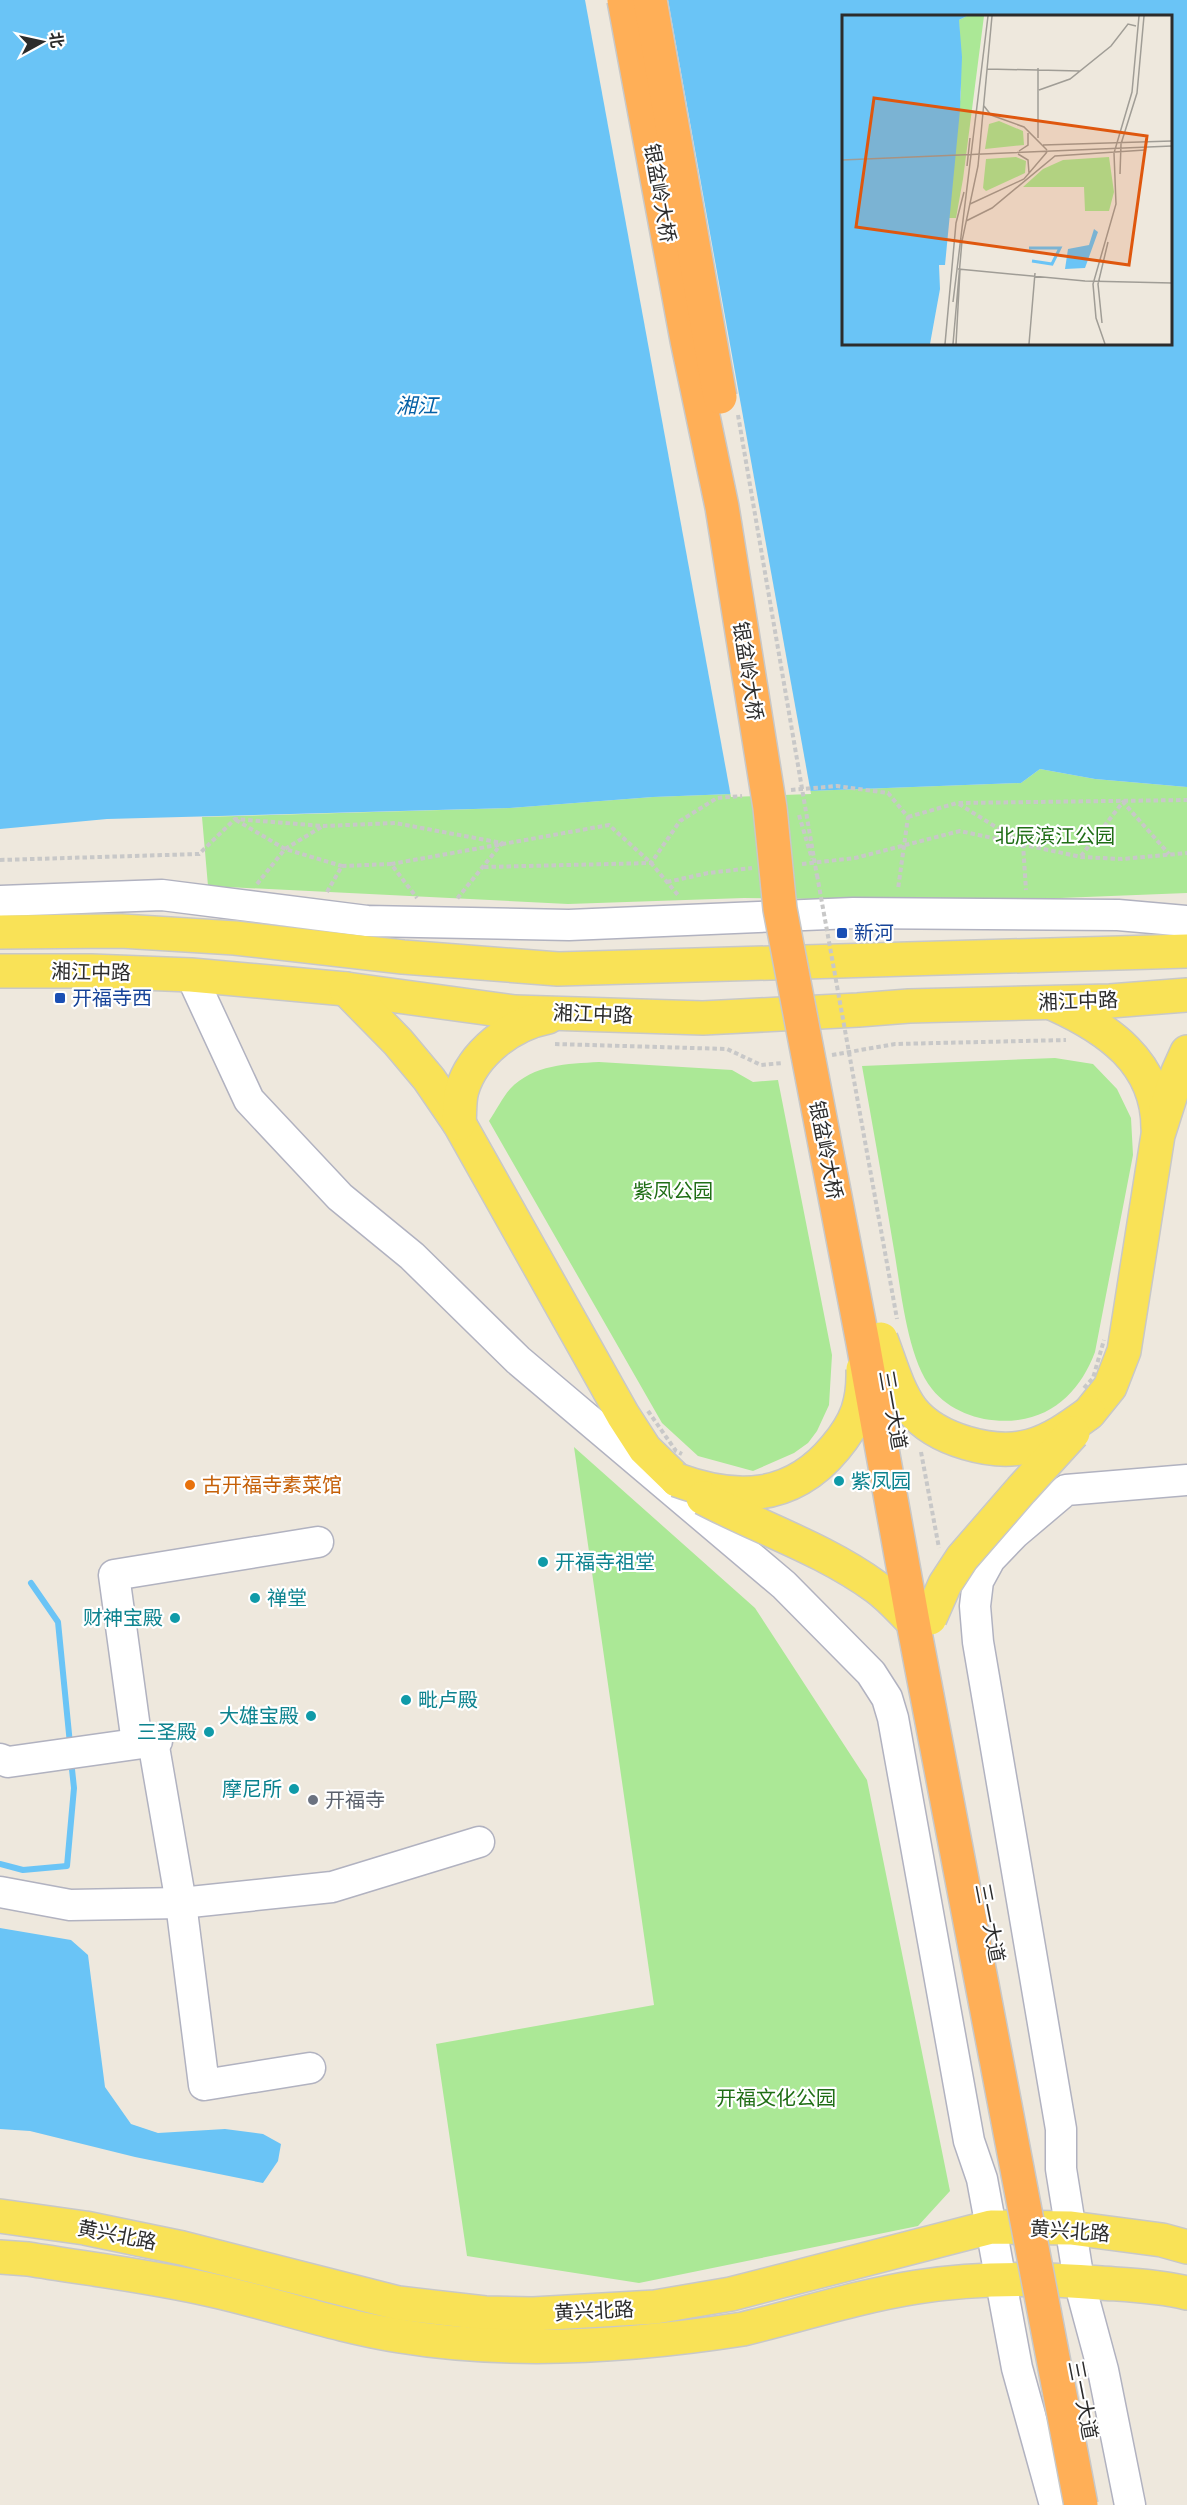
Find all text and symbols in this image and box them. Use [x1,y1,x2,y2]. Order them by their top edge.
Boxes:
north arrow [12,12,72,72]
inset map [842,15,1172,345]
text: 北 [46,31,67,49]
street label: 银盆岭大桥 [639,142,681,244]
water label: 湘江 [396,393,440,418]
street label: 银盆岭大桥 [728,620,768,722]
park label: 北辰滨江公园 [995,824,1115,848]
place label: 新河 [854,921,894,945]
marker: 新河 [835,926,849,940]
street label: 湘江中路 [51,959,131,985]
place label: 开福寺西 [72,986,152,1010]
street label: 湘江中路 [1038,988,1118,1014]
marker: 开福寺西 [53,991,67,1005]
street label: 湘江中路 [553,1001,633,1027]
street label: 银盆岭大桥 [805,1099,847,1201]
park label: 紫凤公园 [633,1179,713,1203]
street label: 三一大道 [874,1369,912,1451]
place label: 紫凤园 [851,1469,911,1493]
place label: 古开福寺素菜馆 [202,1473,342,1497]
marker: 紫凤园 [832,1474,846,1488]
marker: 古开福寺素菜馆 [183,1478,197,1492]
place label: 开福寺祖堂 [555,1550,655,1574]
marker: 开福寺祖堂 [536,1555,550,1569]
place label: 禅堂 [267,1586,307,1610]
marker: 禅堂 [248,1591,262,1605]
place label: 财神宝殿 [83,1606,163,1630]
marker: 财神宝殿 [168,1611,182,1625]
place label: 毗卢殿 [418,1688,478,1712]
marker: 毗卢殿 [399,1693,413,1707]
place label: 大雄宝殿 [219,1704,299,1728]
marker: 大雄宝殿 [304,1709,318,1723]
place label: 三圣殿 [137,1720,197,1744]
marker: 三圣殿 [202,1725,216,1739]
place label: 摩尼所 [222,1777,282,1801]
marker: 摩尼所 [287,1782,301,1796]
place label: 开福寺 [325,1788,385,1812]
marker: 开福寺 [306,1793,320,1807]
street label: 三一大道 [971,1881,1009,1965]
park label: 开福文化公园 [716,2086,836,2110]
street label: 黄兴北路 [75,2216,159,2254]
street label: 黄兴北路 [1029,2216,1111,2246]
street label: 黄兴北路 [553,2297,635,2325]
street label: 三一大道 [1064,2358,1102,2442]

